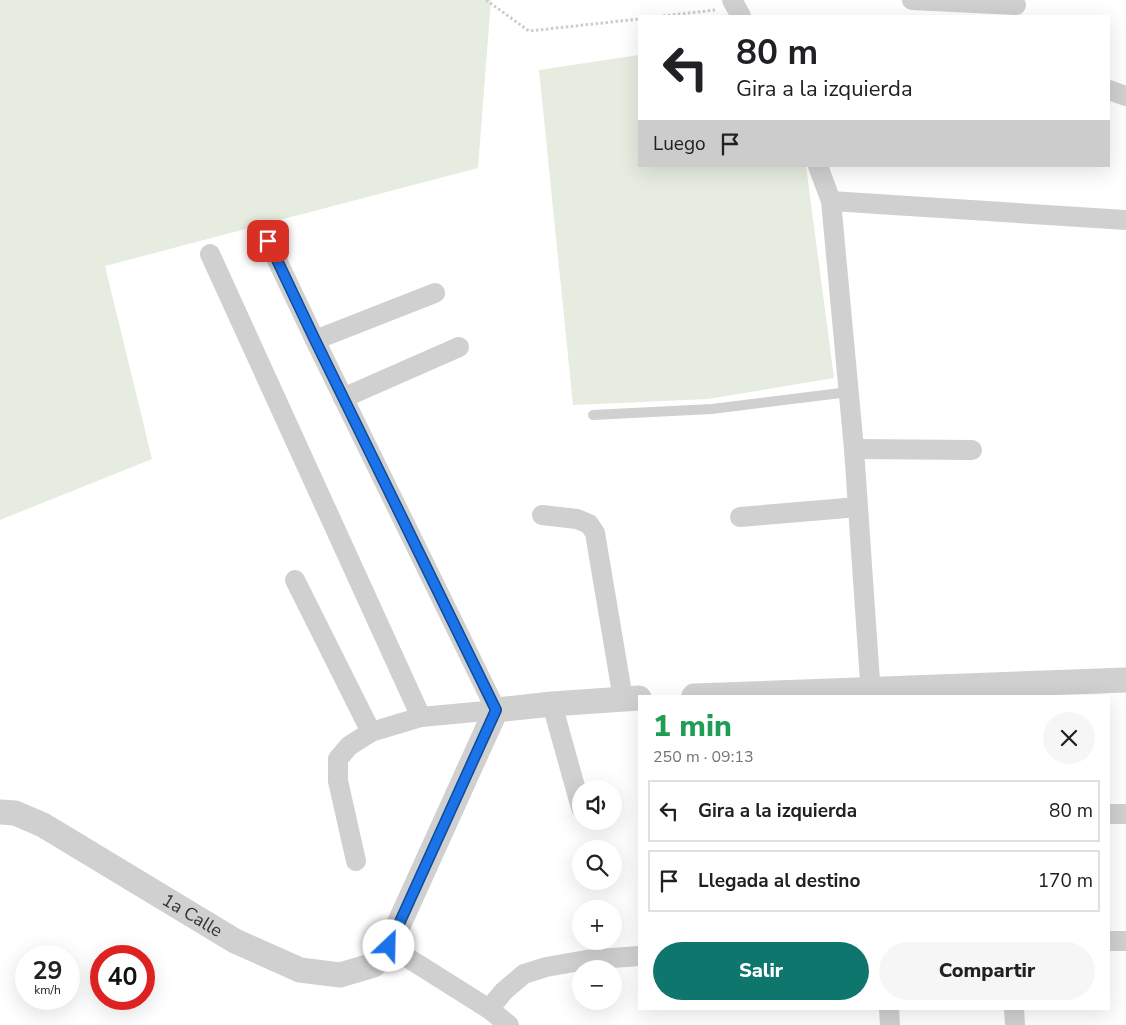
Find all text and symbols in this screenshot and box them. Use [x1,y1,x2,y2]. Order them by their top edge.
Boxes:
text: 80 m [736,29,818,76]
icon: left [653,35,718,100]
text: Gira a la izquierda [736,74,913,104]
icon: arrive [716,130,744,158]
text: Luego [653,131,706,157]
pin [247,220,289,262]
icon: arrive [254,227,282,255]
text: 1 min [653,706,732,747]
button: close [1043,712,1095,764]
text: 250 m · 09:13 [653,746,754,768]
map controls [572,780,622,1010]
button: sound [572,780,622,830]
icon: left [655,797,683,825]
text: Gira a la izquierda [698,798,857,824]
text: 80 m [1049,798,1093,824]
button: search [572,840,622,890]
icon: arrive [655,867,683,895]
text: Llegada al destino [698,868,860,894]
text: 170 m [1038,868,1093,894]
street label: 1a Calle [158,888,227,943]
button: + [572,900,622,950]
position arrow [362,919,414,971]
button: Salir [653,942,869,1000]
button: Compartir [879,942,1095,1000]
speed limit sign: 40 [90,945,155,1010]
text: 29 [32,954,63,988]
button: − [572,960,622,1010]
text: km/h [34,982,61,998]

